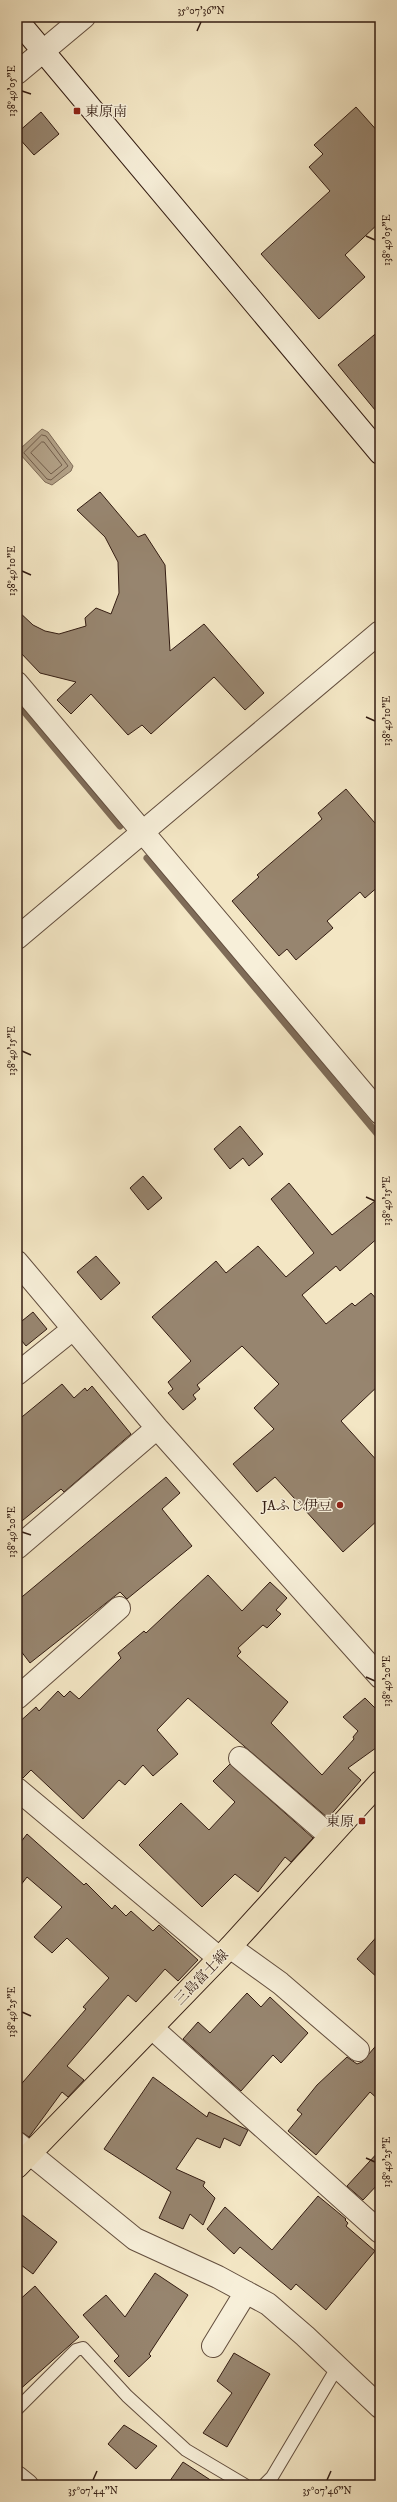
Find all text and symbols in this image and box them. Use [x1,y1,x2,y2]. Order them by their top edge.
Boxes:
text: 35°07'36"N [177,5,225,17]
text: 138°49'05"E [6,65,18,117]
place label: 東原南 [85,103,127,121]
marker: 東原南 [72,106,82,116]
text: 138°49'05"E [381,214,393,266]
text: 138°49'10"E [6,546,18,596]
text: 138°49'10"E [381,696,393,746]
text: 138°49'15"E [6,1026,18,1076]
text: 138°49'15"E [381,1176,393,1226]
place label: JAふじ伊豆 [260,1497,332,1515]
marker: JAふじ伊豆 [335,1500,345,1510]
text: 138°49'20"E [6,1506,18,1558]
text: 138°49'20"E [381,1655,393,1707]
place label: 東原 [326,1813,354,1831]
marker: 東原 [357,1816,367,1826]
street label: 三島富士線 [171,1946,233,2009]
text: 138°49'25"E [6,1987,18,2037]
text: 138°49'25"E [381,2137,393,2187]
text: 35°07'44"N [68,2485,118,2497]
text: 35°07'46"N [302,2485,352,2497]

